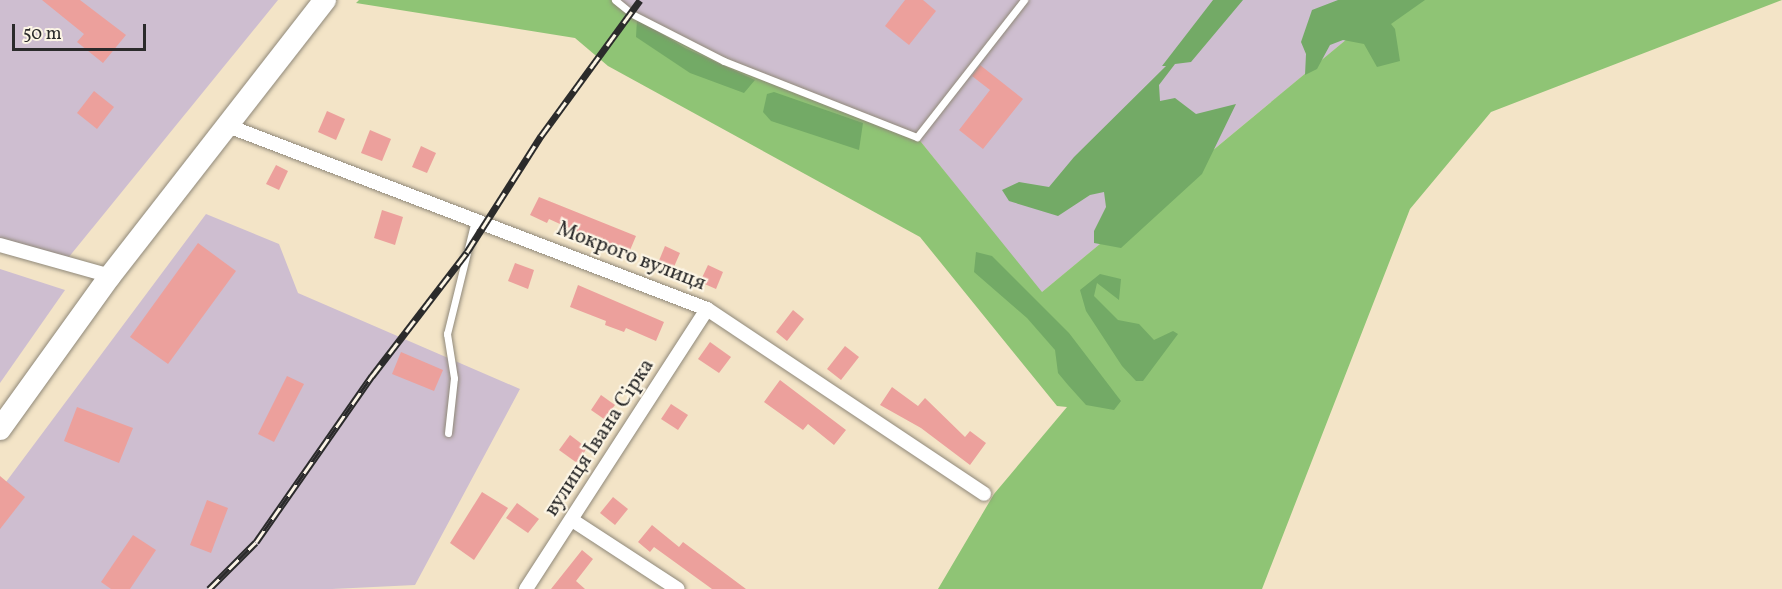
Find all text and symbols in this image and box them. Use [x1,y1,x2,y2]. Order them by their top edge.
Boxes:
scale bar [15,12,148,50]
text: 50 m [23,22,62,47]
street label: Мокрого вулиця [553,217,709,297]
street label: вулиця Івана Сірка [540,355,660,521]

